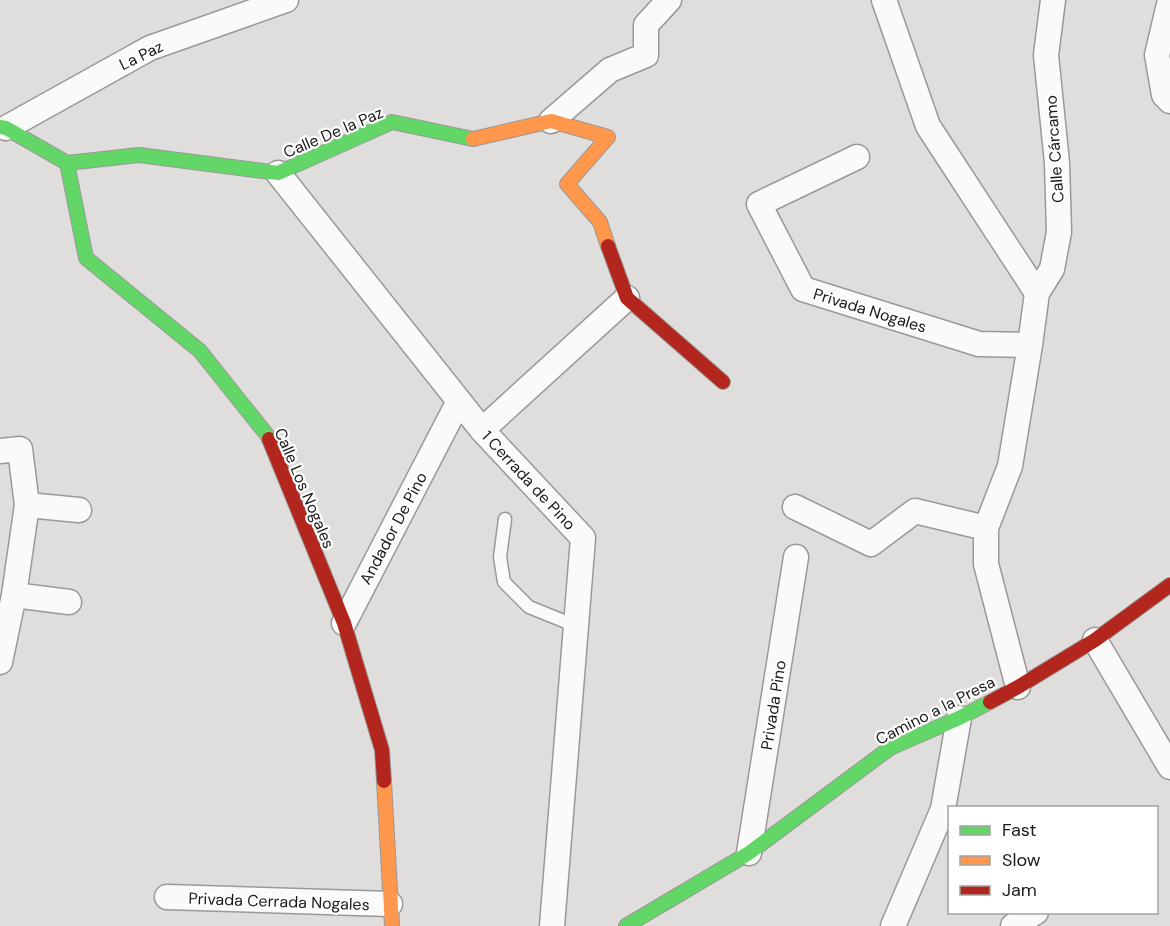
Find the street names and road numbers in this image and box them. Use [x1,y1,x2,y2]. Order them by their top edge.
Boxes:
street label: La Paz [116,36,167,75]
street label: Calle Cárcamo [1040,94,1069,204]
street label: Calle De la Paz [280,102,386,163]
street label: Privada Nogales [811,283,929,338]
street label: Calle Los Nogales [270,425,339,552]
street label: 1 Cerrada de Pino [477,426,580,534]
street label: Andador De Pino [355,468,432,588]
street label: Privada Pino [756,659,791,751]
street label: Camino a la Presa [872,671,999,750]
street label: Privada Cerrada Nogales [188,888,370,915]

